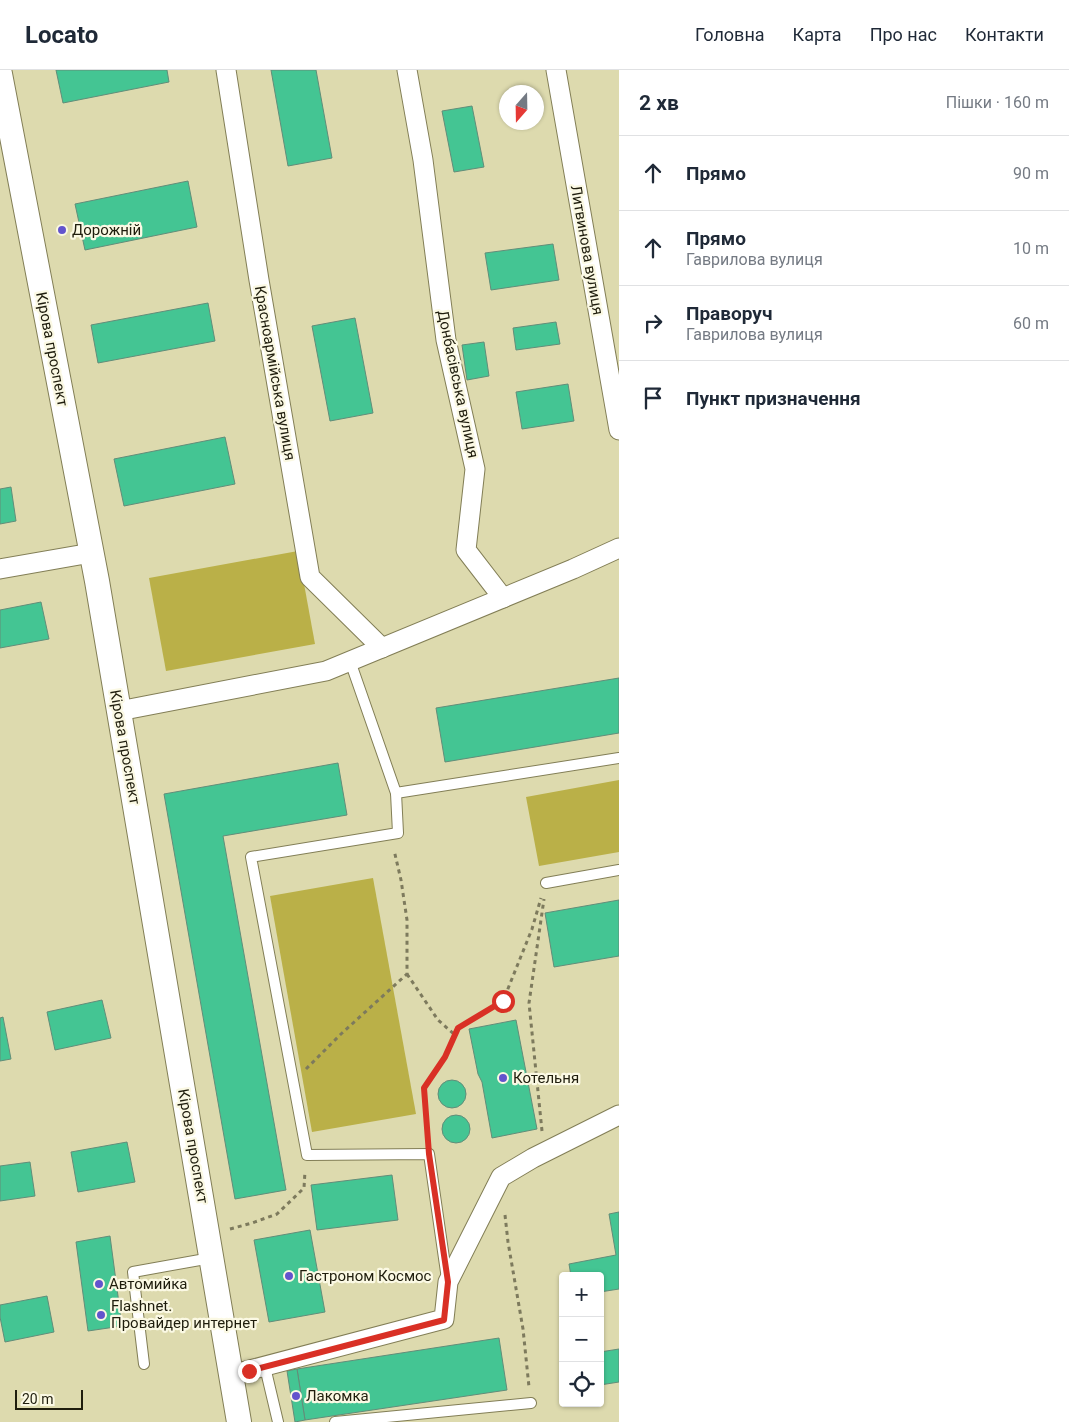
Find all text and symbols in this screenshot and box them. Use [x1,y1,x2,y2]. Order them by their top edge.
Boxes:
text: Locato [25,21,98,49]
text: Головна [695,24,765,45]
text: Карта [793,24,842,45]
text: Про нас [870,24,937,45]
text: Контакти [965,24,1044,45]
north arrow [499,85,544,130]
text: 2 хв [639,91,679,115]
text: Пішки · 160 m [946,93,1049,112]
icon: ahead [639,159,667,187]
text: Прямо [686,162,746,185]
text: 90 m [1013,164,1049,183]
street label: Литвинова вулиця [567,184,607,316]
place label: Дорожній [72,221,141,239]
marker: Дорожній [56,224,68,236]
text: Прямо [686,227,746,250]
icon: ahead [639,234,667,262]
text: 10 m [1013,239,1049,258]
text: Гаврилова вулиця [686,250,823,269]
street label: Красноармійська вулиця [251,284,299,462]
street label: Кірова проспект [32,290,72,408]
text: Праворуч [686,302,772,325]
street label: Донбасівська вулиця [434,308,482,460]
icon: right [639,309,667,337]
text: 60 m [1013,314,1049,333]
text: Гаврилова вулиця [686,325,823,344]
icon: arrive [639,384,667,412]
text: Пункт призначення [686,387,861,410]
street label: Кірова проспект [106,688,144,806]
route start [492,990,515,1013]
place label: Котельня [513,1069,579,1087]
marker: Котельня [497,1072,509,1084]
street label: Кірова проспект [174,1087,212,1205]
place label: Гастроном Космос [299,1267,432,1285]
marker: Гастроном Космос [283,1270,295,1282]
map controls [559,1272,604,1407]
button: + [559,1272,604,1317]
place label: Автомийка [109,1275,187,1293]
marker: Автомийка [93,1278,105,1290]
place label: Flashnet. Провайдер интернет [111,1297,257,1332]
marker: Flashnet. Провайдер интернет [95,1309,107,1321]
button: − [559,1317,604,1362]
route end [238,1360,261,1383]
button: locate [559,1362,604,1407]
scale bar [15,1387,82,1410]
place label: Лакомка [306,1387,369,1405]
marker: Лакомка [290,1390,302,1402]
text: 20 m [22,1391,54,1407]

